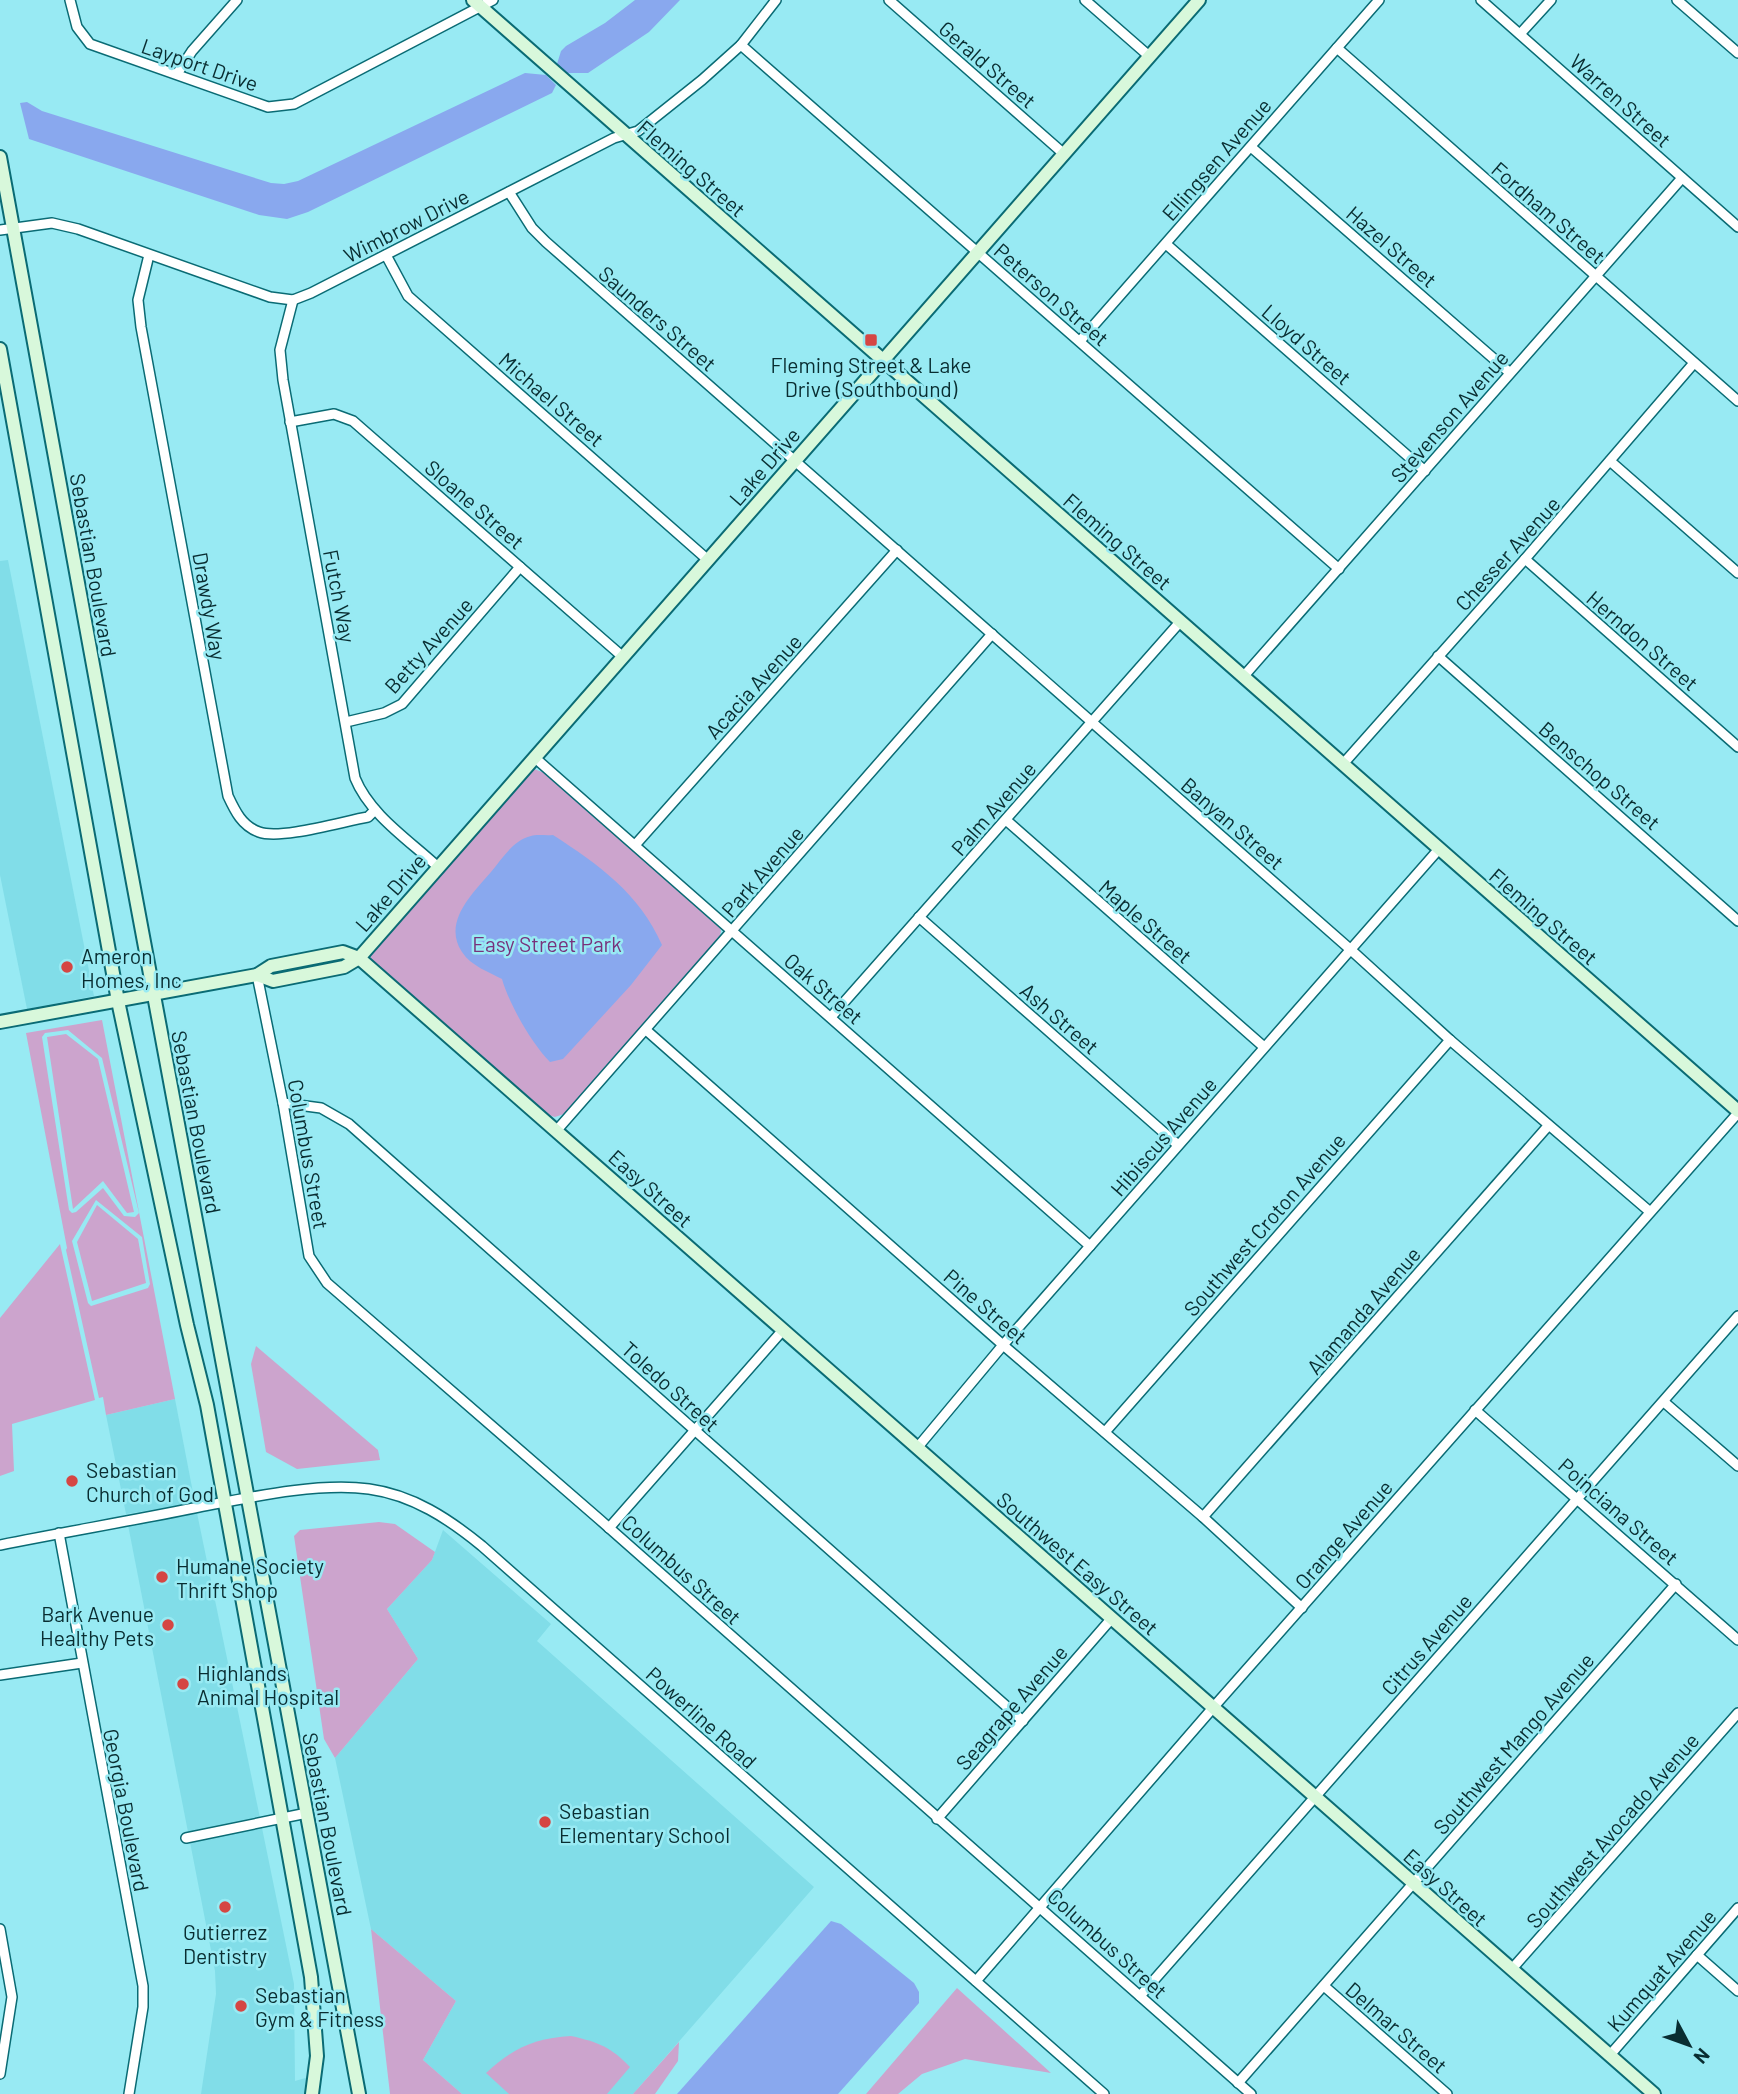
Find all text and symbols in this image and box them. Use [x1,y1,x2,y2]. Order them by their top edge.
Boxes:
street label: Gerald Street [934,15,1042,113]
street label: Layport Drive [138,32,262,96]
street label: Warren Street [1565,48,1677,152]
street label: Ellingsen Avenue [1156,93,1276,225]
street label: Fleming Street [633,114,751,222]
street label: Fordham Street [1487,156,1611,268]
street label: Wimbrow Drive [339,183,473,267]
street label: Hazel Street [1342,200,1442,292]
street label: Peterson Street [990,237,1114,351]
street label: Saunders Street [594,260,722,376]
street label: Lloyd Street [1257,298,1357,390]
marker: Fleming Street & Lake Drive (Southbound) [863,332,879,348]
street label: Stevenson Avenue [1385,345,1513,487]
street label: Michael Street [494,347,610,451]
place label: Fleming Street & Lake Drive (Southbound) [771,352,971,401]
street label: Lake Drive [723,422,805,510]
street label: Sloane Street [420,454,530,554]
street label: Sebastian Boulevard [66,471,122,659]
street label: Fleming Street [1059,487,1177,595]
street label: Chesser Avenue [1449,491,1565,615]
street label: Futch Way [319,547,361,645]
street label: Drawdy Way [188,550,232,662]
street label: Herndon Street [1582,585,1704,695]
street label: Betty Avenue [379,592,477,698]
street label: Acacia Avenue [700,629,806,743]
street label: Benschop Street [1534,716,1666,834]
street label: Palm Avenue [945,756,1041,860]
street label: Banyan Street [1177,772,1289,874]
street label: Park Avenue [716,820,808,922]
street label: Lake Drive [349,848,431,936]
street label: Fleming Street [1485,862,1603,970]
street label: Maple Street [1094,874,1198,968]
park label: Easy Street Park [472,931,622,956]
place label: Ameron Homes, Inc [81,943,182,992]
street label: Oak Street [780,947,868,1029]
marker: Ameron Homes, Inc [59,959,75,975]
street label: Ash Street [1016,977,1104,1059]
street label: Sebastian Boulevard [167,1028,227,1216]
street label: Hibiscus Avenue [1105,1071,1221,1201]
street label: Columbus Street [283,1077,335,1231]
street label: Southwest Croton Avenue [1178,1127,1350,1321]
street label: Easy Street [604,1144,698,1232]
street label: Alamanda Avenue [1301,1241,1425,1379]
street label: Pine Street [939,1263,1033,1349]
street label: Toledo Street [617,1336,725,1436]
street label: Poinciana Street [1554,1452,1684,1570]
place label: Sebastian Church of God [86,1457,214,1506]
marker: Sebastian Church of God [64,1473,80,1489]
street label: Orange Avenue [1289,1474,1397,1594]
street label: Southwest Easy Street [992,1486,1164,1640]
street label: Columbus Street [617,1509,747,1629]
place label: Humane Society Thrift Shop [176,1553,324,1602]
marker: Humane Society Thrift Shop [154,1569,170,1585]
street label: Citrus Avenue [1375,1588,1477,1700]
place label: Bark Avenue Healthy Pets [40,1601,154,1650]
marker: Bark Avenue Healthy Pets [160,1617,176,1633]
street label: Seagrape Avenue [950,1639,1072,1775]
street label: Southwest Mango Avenue [1427,1647,1599,1839]
place label: Highlands Animal Hospital [197,1660,339,1709]
street label: Powerline Road [642,1661,762,1773]
marker: Highlands Animal Hospital [175,1676,191,1692]
street label: Georgia Boulevard [99,1726,155,1894]
street label: Southwest Avocado Avenue [1520,1727,1704,1933]
street label: Sebastian Boulevard [298,1730,358,1918]
place label: Sebastian Elementary School [559,1798,730,1847]
marker: Sebastian Elementary School [537,1814,553,1830]
street label: Easy Street [1399,1843,1493,1931]
street label: Columbus Street [1043,1883,1173,2003]
marker: Gutierrez Dentistry [217,1899,233,1915]
street label: Kumquat Avenue [1601,1904,1721,2036]
place label: Gutierrez Dentistry [183,1919,267,1968]
street label: Delmar Street [1341,1976,1453,2078]
place label: Sebastian Gym & Fitness [255,1982,384,2031]
marker: Sebastian Gym & Fitness [233,1998,249,2014]
north arrow [1654,2010,1724,2080]
text: N [1689,2044,1715,2069]

